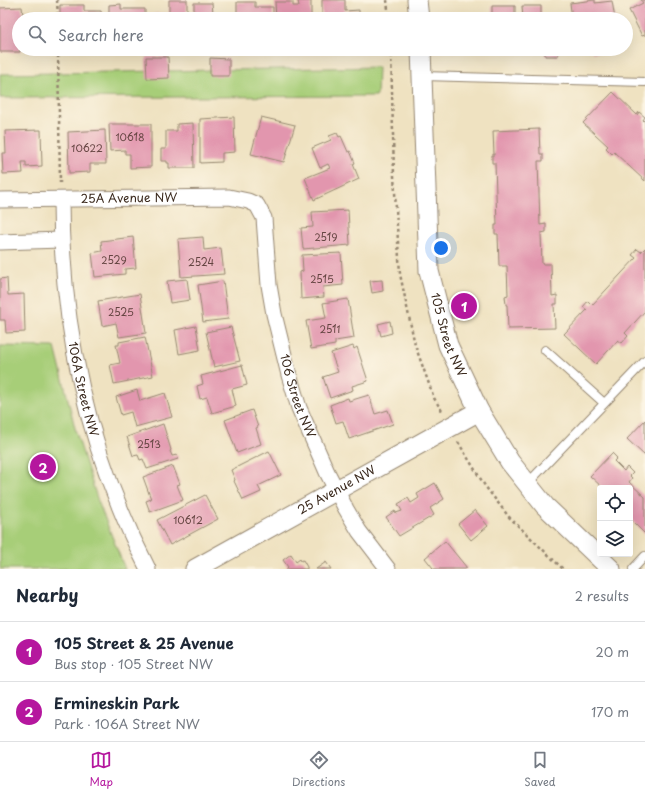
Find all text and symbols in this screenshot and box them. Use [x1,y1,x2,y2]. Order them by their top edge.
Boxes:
search box [12,12,633,56]
icon: search [26,23,48,45]
text: Search here [58,23,144,46]
house number: 10618 [115,129,145,144]
house number: 10622 [71,140,103,155]
street label: 25A Avenue NW [81,188,177,207]
house number: 2519 [314,229,338,244]
your location [431,238,451,258]
house number: 2529 [101,252,127,267]
house number: 2524 [188,254,215,269]
house number: 2515 [310,271,334,286]
street label: 105 Street NW [428,291,470,379]
pin: 1 [451,291,477,321]
house number: 2525 [108,304,134,319]
house number: 2511 [320,321,341,336]
street label: 106A Street NW [65,340,104,439]
street label: 106 Street NW [276,352,321,440]
house number: 2513 [137,436,161,451]
pin: 2 [30,452,56,482]
street label: 25 Avenue NW [294,460,379,518]
map controls [597,485,633,557]
button: locate [597,485,633,521]
house number: 10612 [173,512,203,527]
button: layers [597,521,633,557]
text: Nearby [16,582,78,608]
text: 2 results [575,586,629,605]
text: 105 Street & 25 Avenue [54,631,234,654]
text: 1 [26,642,32,661]
text: 20 m [595,642,629,661]
text: Bus stop · 105 Street NW [54,654,213,673]
text: Ermineskin Park [54,691,180,714]
text: 2 [24,702,34,721]
text: 170 m [591,702,629,721]
text: Park · 106A Street NW [54,714,200,733]
tab: Map [89,749,113,790]
tab: Directions [292,749,345,790]
tab: Saved [524,749,556,790]

